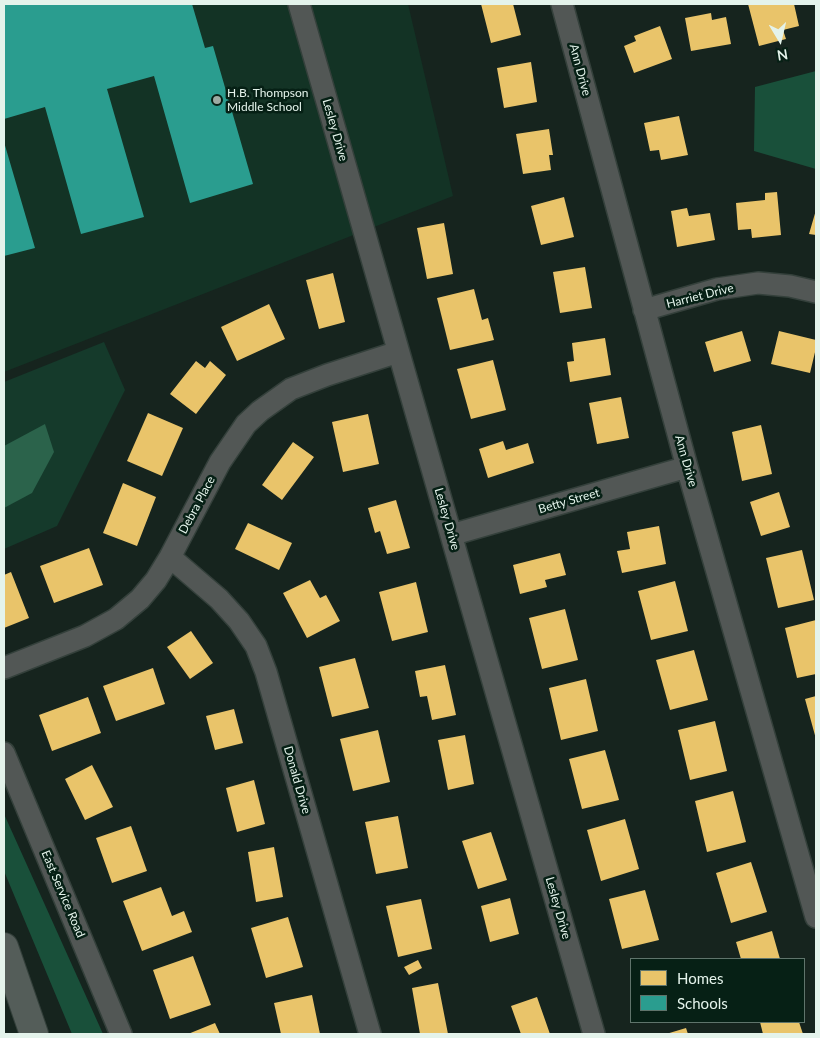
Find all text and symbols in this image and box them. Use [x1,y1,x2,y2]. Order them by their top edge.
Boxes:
north arrow [755,15,805,65]
street label: Ann Drive [566,42,594,98]
text: N [776,46,789,65]
place label: H.B. Thompson Middle School [227,86,308,114]
marker: H.B. Thompson Middle School [211,94,223,106]
street label: Lesley Drive [319,97,351,163]
street label: Harriet Drive [665,281,735,311]
street label: Ann Drive [672,433,700,489]
street label: Debra Place [176,474,218,536]
street label: Betty Street [537,485,601,517]
street label: Lesley Drive [431,486,463,552]
street label: Donald Drive [280,744,314,816]
street label: East Service Road [38,848,88,940]
street label: Lesley Drive [542,875,574,941]
legend [630,958,805,1023]
text: Homes [677,969,723,987]
text: Schools [677,994,728,1012]

